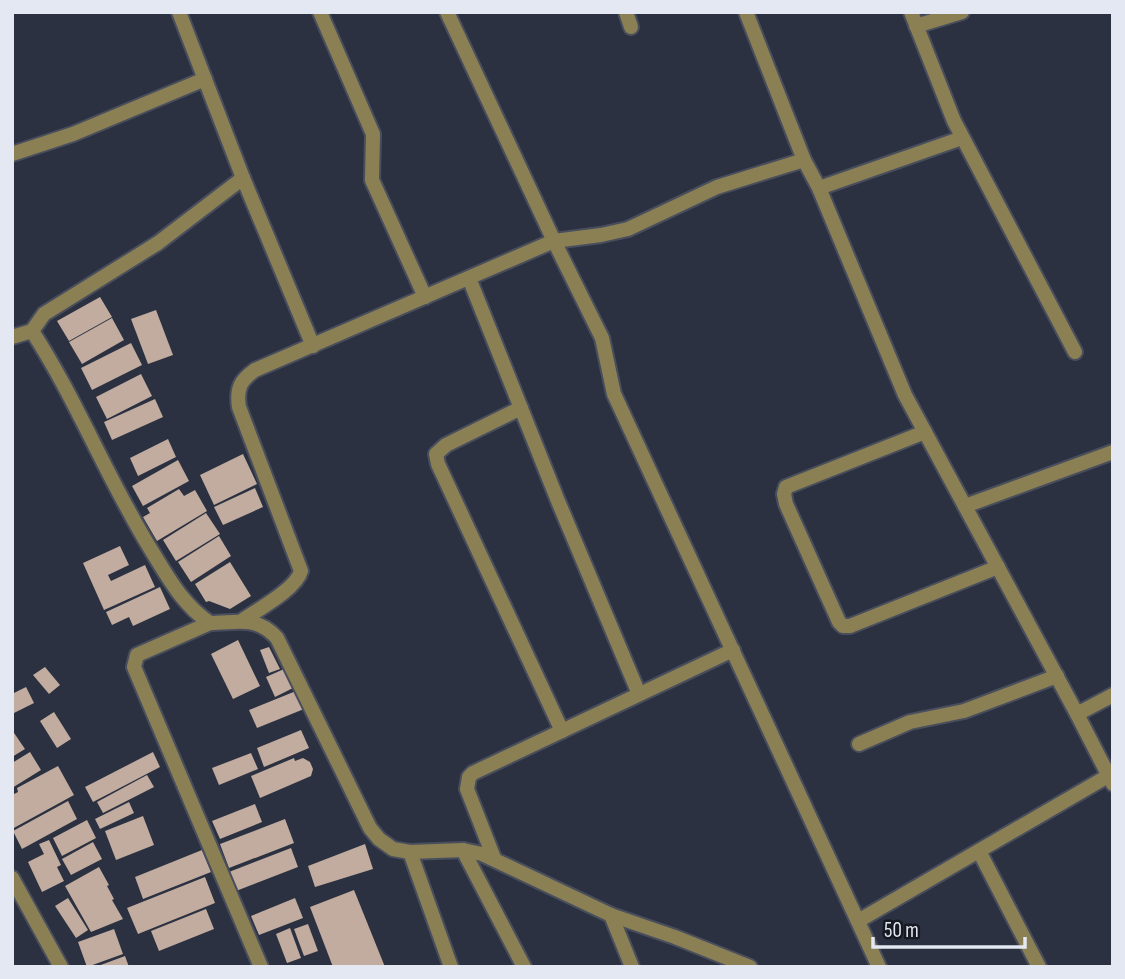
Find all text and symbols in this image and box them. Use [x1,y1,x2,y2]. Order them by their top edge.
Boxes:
scale bar [873,906,1025,950]
text: 50 m [884,918,919,943]

